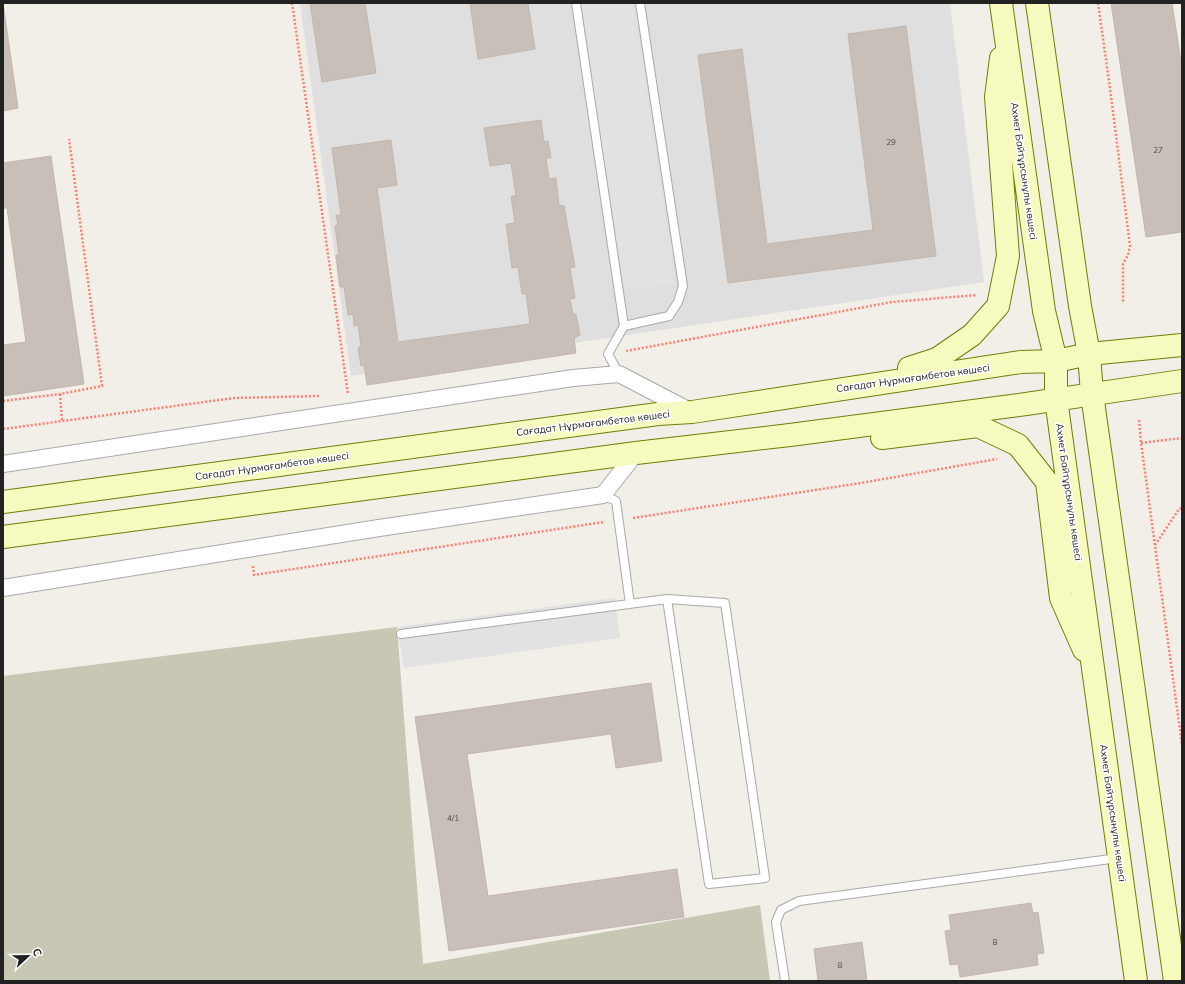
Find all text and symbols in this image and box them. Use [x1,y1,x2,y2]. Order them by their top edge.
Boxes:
street label: Ахмет Байтұрсынұлы көшесі [1008,101,1040,241]
house number: 29 [886,137,896,147]
house number: 27 [1153,145,1163,155]
street label: Сағадат Нұрмағамбетов көшесі [835,361,991,395]
street label: Сағадат Нұрмағамбетов көшесі [515,407,671,439]
street label: Ахмет Байтұрсынұлы көшесі [1053,422,1085,562]
street label: Сағадат Нұрмағамбетов көшесі [194,449,350,483]
street label: Ахмет Байтұрсынұлы көшесі [1097,743,1129,883]
house number: 4/1 [447,813,459,823]
north arrow [8,936,48,976]
house number: 8 [993,937,998,947]
text: С [29,946,45,959]
house number: 8 [838,960,843,970]

